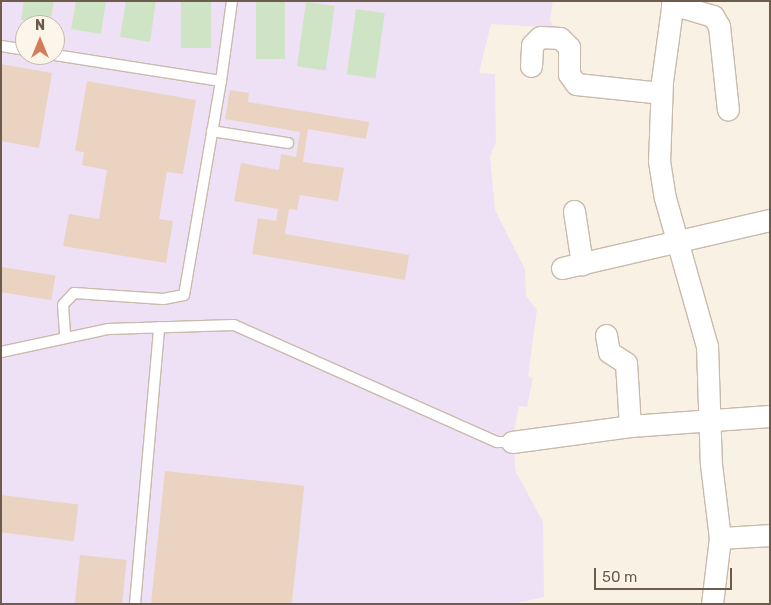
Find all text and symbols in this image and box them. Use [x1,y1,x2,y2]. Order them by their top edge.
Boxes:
north arrow [15,15,65,65]
text: N [35,17,45,34]
scale bar [596,558,734,590]
text: 50 m [602,568,637,586]

